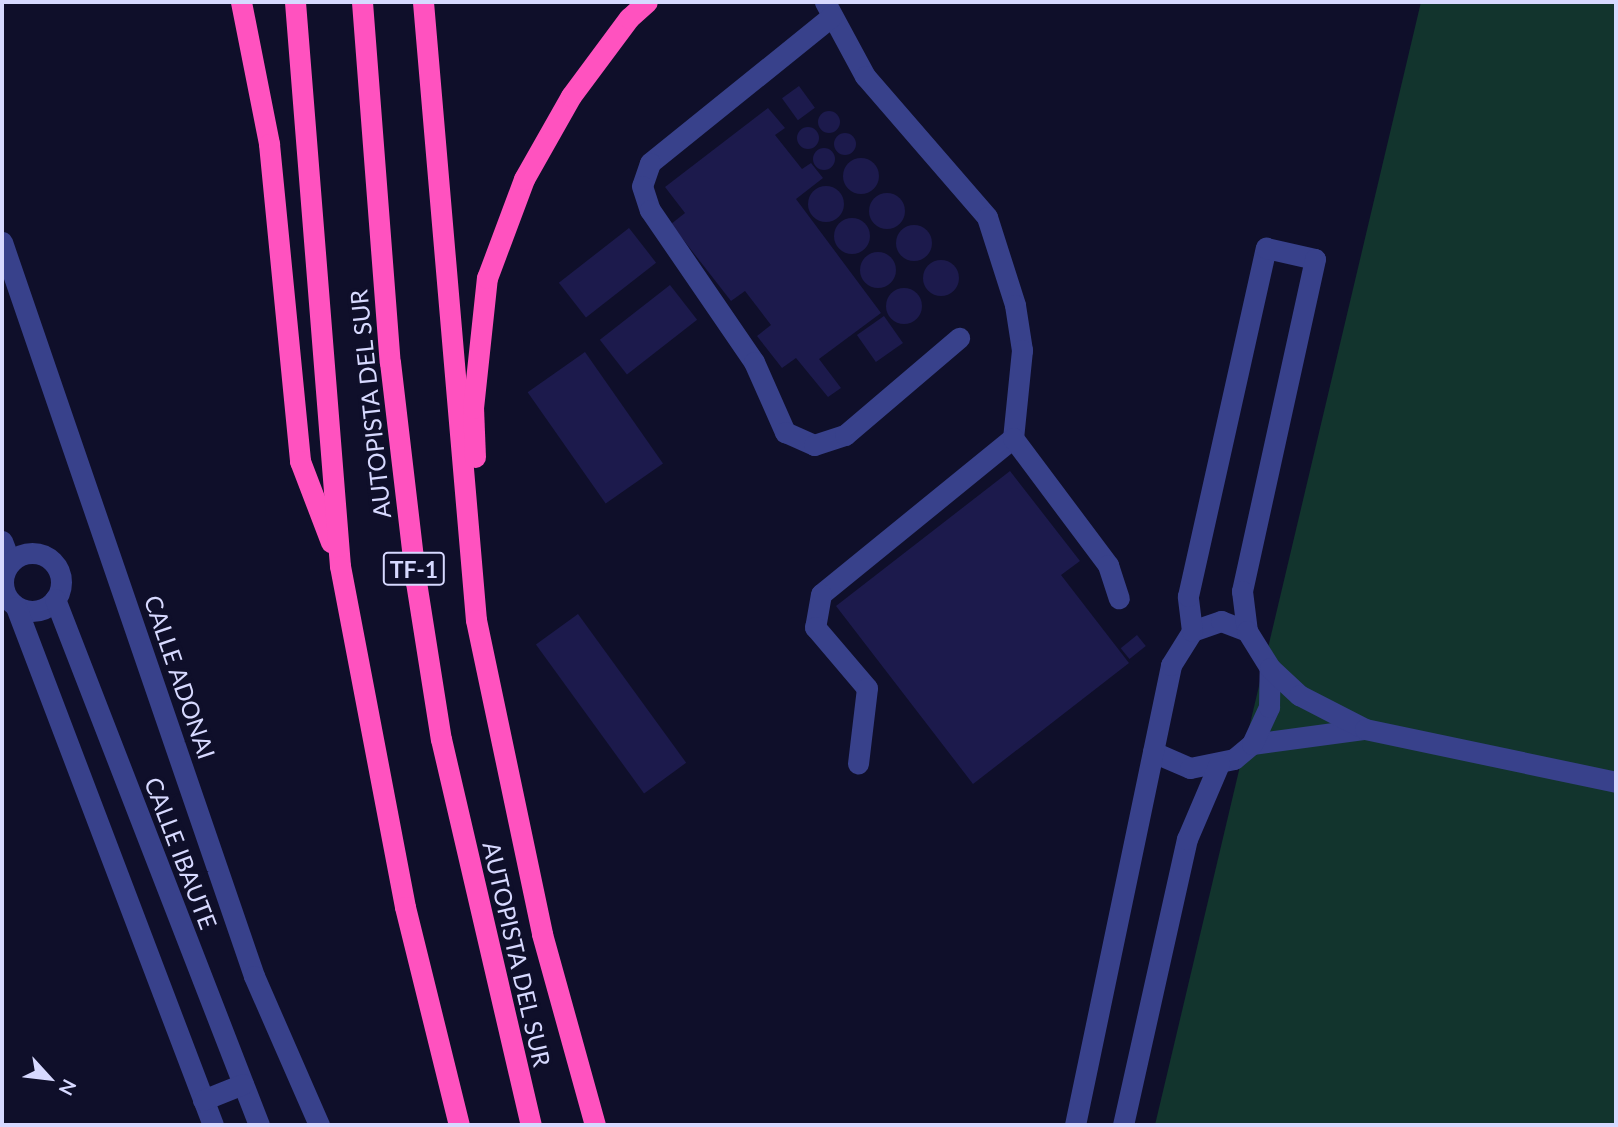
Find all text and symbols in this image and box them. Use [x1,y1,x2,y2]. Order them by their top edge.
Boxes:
street label: AUTOPISTA DEL SUR [344,287,396,521]
road number: TF-1 [382,550,446,589]
street label: CALLE ADONAI [138,591,222,763]
street label: CALLE IBAUTE [139,773,223,933]
street label: AUTOPISTA DEL SUR [477,838,557,1070]
north arrow [14,1043,84,1113]
text: N [55,1076,82,1099]

